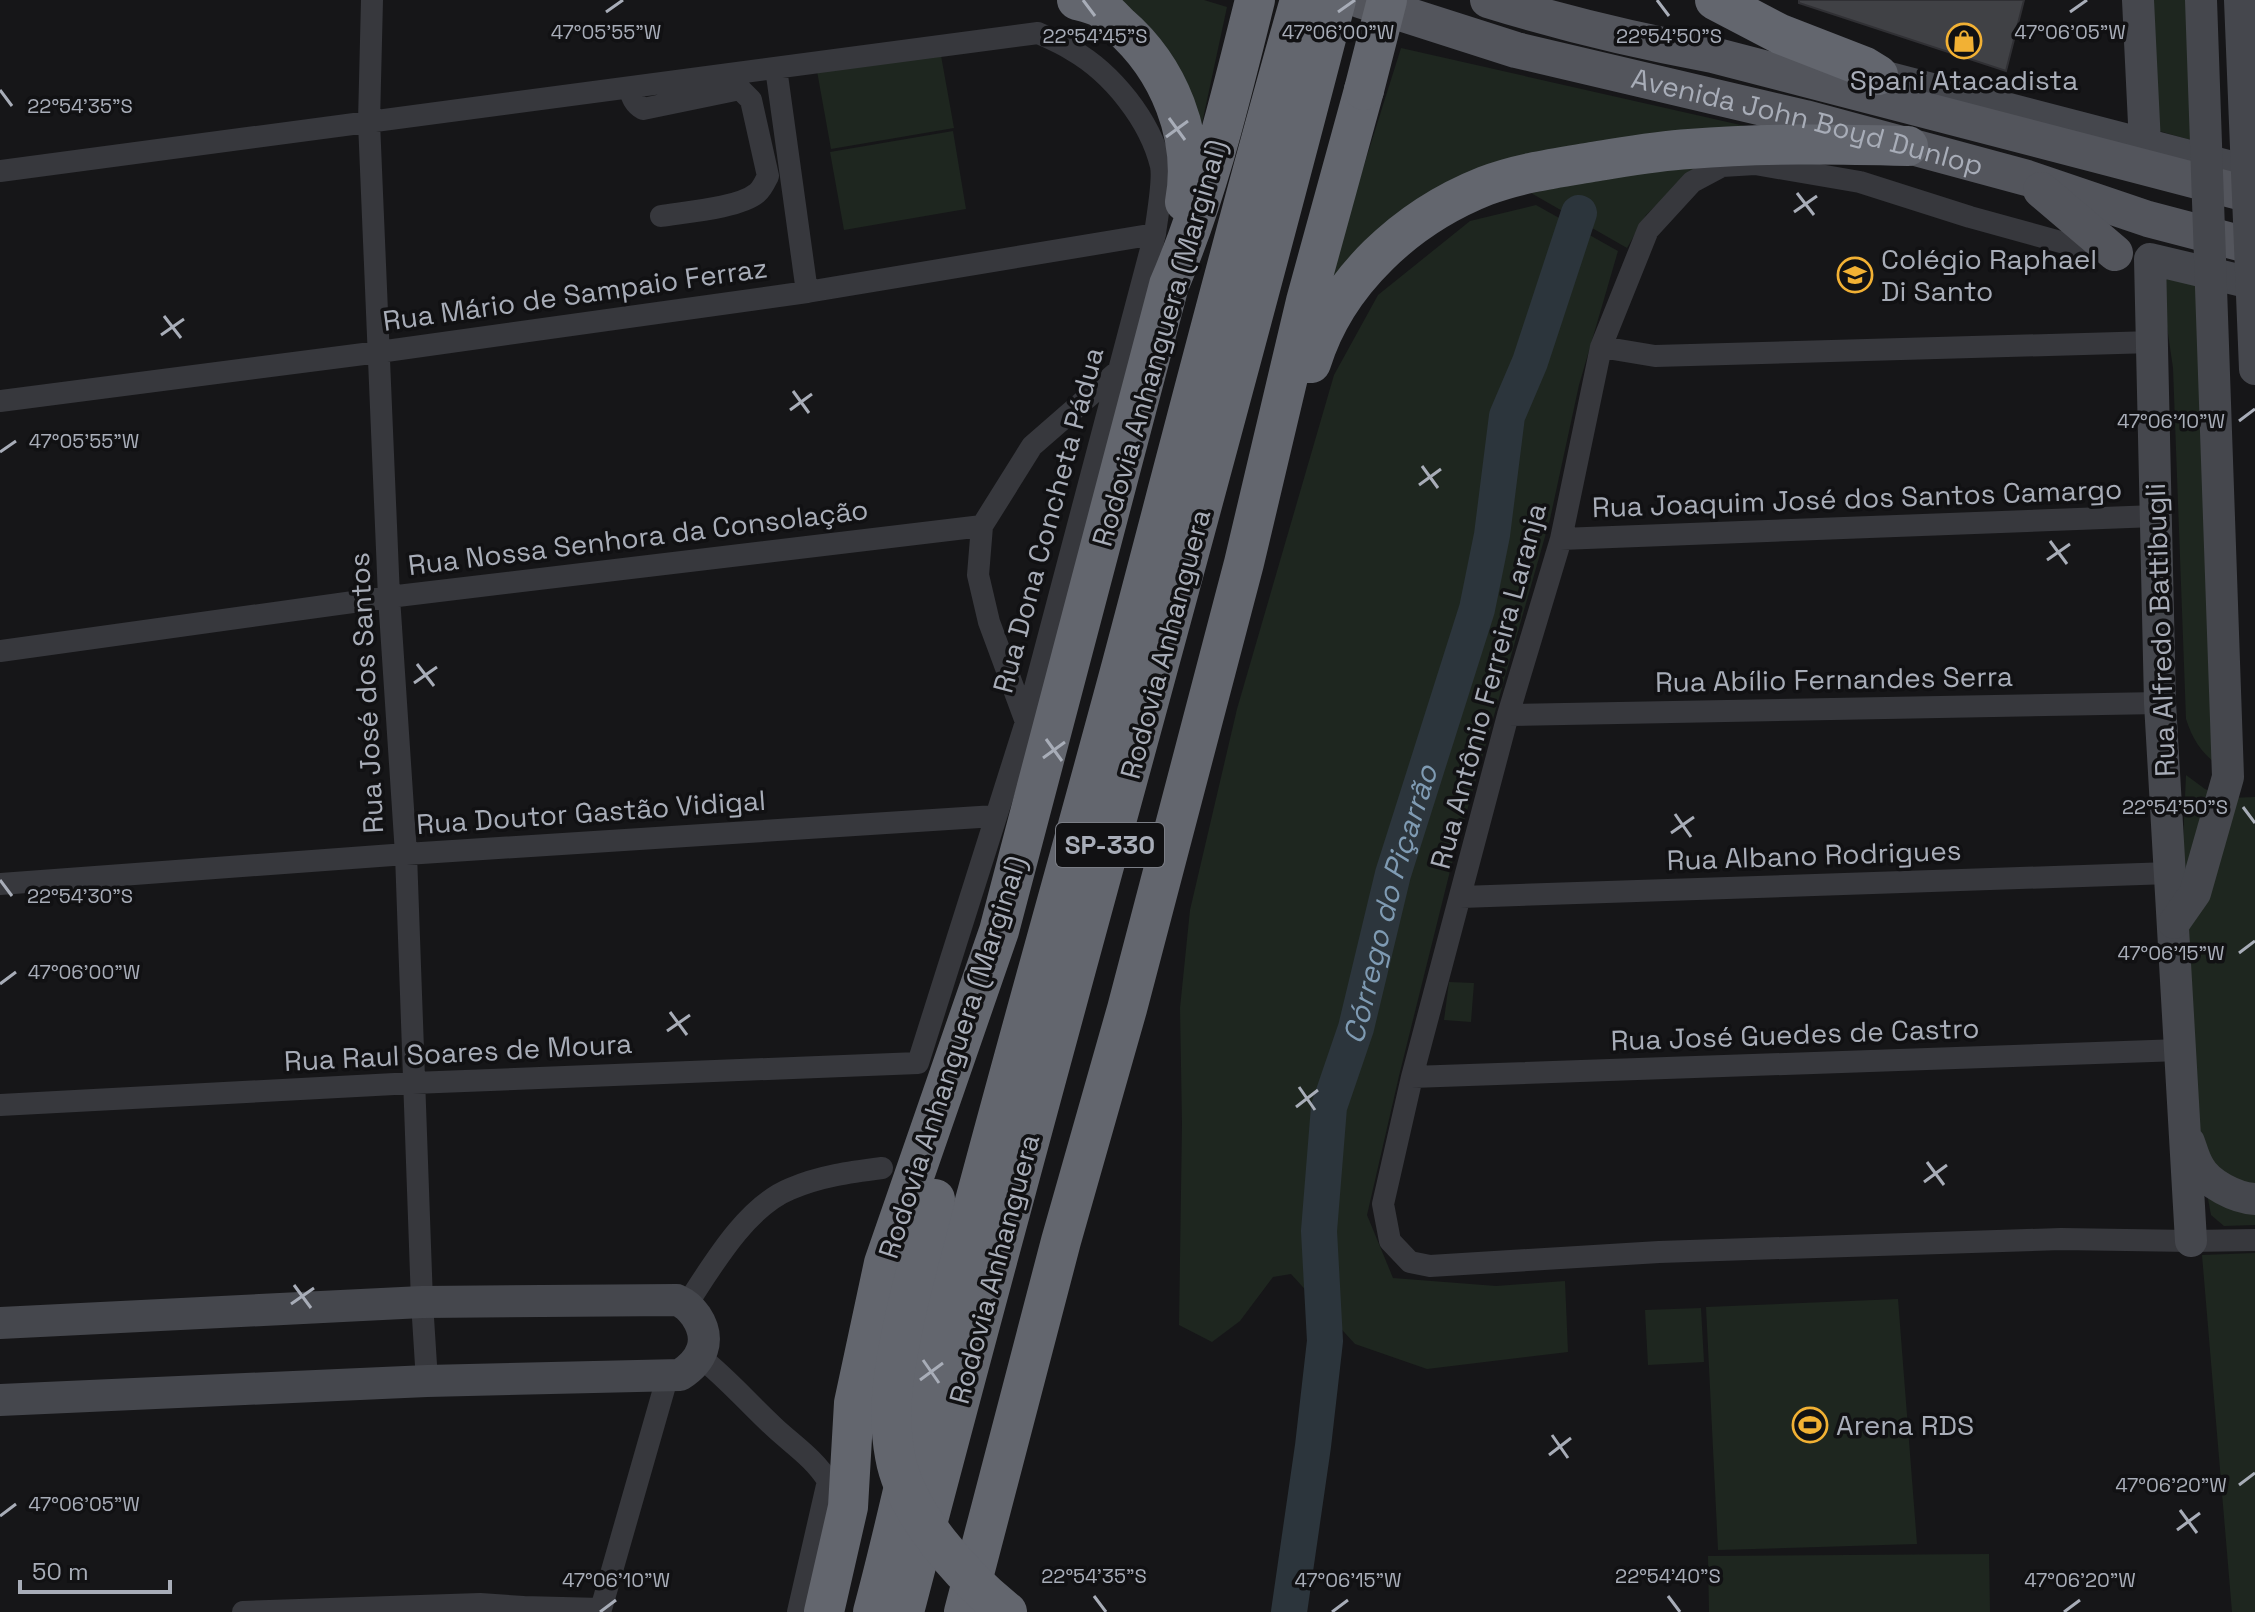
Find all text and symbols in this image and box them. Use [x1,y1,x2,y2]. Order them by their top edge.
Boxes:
text: 47°05'55"W [551,19,661,45]
text: 47°06'00"W [1282,19,1394,45]
text: 47°06'05"W [2014,19,2126,45]
shop icon: Spani Atacadista [1945,22,1983,60]
text: 22°54'45"S [1043,23,1147,49]
text: 22°54'50"S [1616,23,1722,49]
street label: Avenida John Boyd Dunlop [1628,60,1987,183]
place label: Spani Atacadista [1850,62,2078,98]
text: 22°54'35"S [27,93,133,119]
street label: Rodovia Anhanguera (Marginal) [1084,135,1234,551]
place label: Colégio Raphael Di Santo [1881,241,2097,309]
street label: Rua Mário de Sampaio Ferraz [380,249,770,339]
school or university icon: Colégio Raphael Di Santo [1836,256,1874,294]
street label: Rua Dona Concheta Pádua [984,343,1112,697]
text: 47°06'10"W [2117,408,2225,434]
text: 47°05'55"W [29,428,139,454]
street label: Rua Joaquim José dos Santos Camargo [1591,471,2123,525]
street label: Rua Alfredo Battibugli [2137,482,2183,778]
street label: Rua Nossa Senhora da Consolação [406,491,870,583]
street label: Rua Antônio Ferreira Laranja [1422,499,1554,873]
street label: Rodovia Anhanguera [1112,505,1218,783]
street label: Rua José dos Santos [341,551,391,835]
street label: Rua Abílio Fernandes Serra [1655,658,2013,700]
water label: Córrego do Piçarrão [1333,758,1446,1048]
street label: Rua Doutor Gastão Vidigal [415,782,767,842]
text: 22°54'50"S [2122,794,2228,820]
road number: SP-330 [1056,823,1164,867]
street label: Rua Albano Rodrigues [1666,832,1962,878]
street label: Rodovia Anhanguera (Marginal) [870,851,1034,1263]
text: 22°54'30"S [27,883,133,909]
text: 47°06'15"W [2117,940,2225,966]
text: 47°06'00"W [28,959,140,985]
street label: Rua José Guedes de Castro [1610,1010,1980,1058]
street label: Rua Raul Soares de Moura [283,1025,633,1079]
street label: Rodovia Anhanguera [941,1130,1047,1408]
sports icon: Arena RDS [1791,1406,1829,1444]
place label: Arena RDS [1836,1407,1974,1443]
text: 47°06'20"W [2115,1472,2227,1498]
text: 47°06'05"W [28,1491,140,1517]
scale bar [20,1544,170,1594]
text: 50 m [32,1556,89,1587]
text: 22°54'35"S [1041,1563,1147,1589]
text: 22°54'40"S [1615,1563,1721,1589]
text: 47°06'10"W [562,1567,670,1593]
text: 47°06'15"W [1294,1567,1402,1593]
text: 47°06'20"W [2024,1567,2136,1593]

